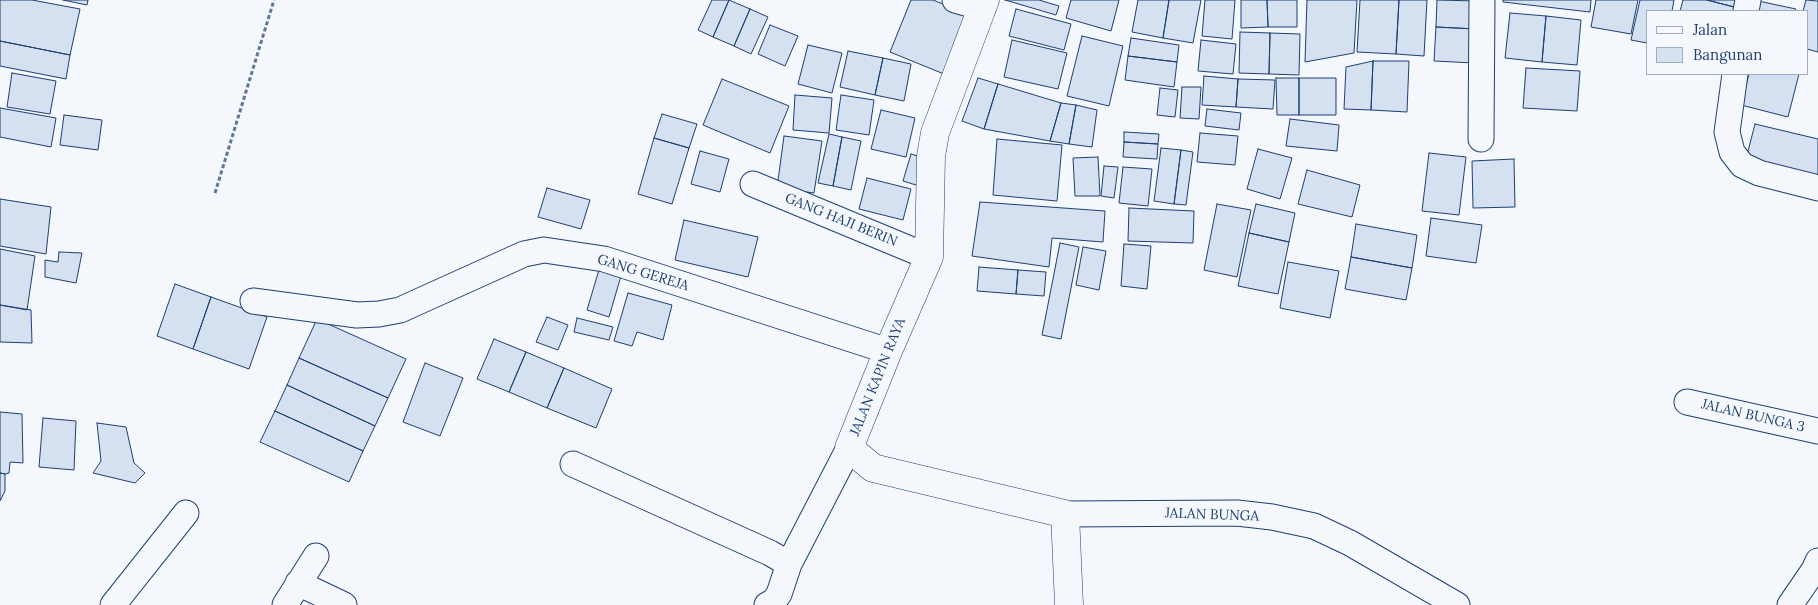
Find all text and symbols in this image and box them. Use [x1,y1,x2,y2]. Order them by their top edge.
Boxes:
legend [1646,10,1808,75]
text: Jalan [1693,20,1727,39]
text: Bangunan [1693,45,1762,64]
street label: GANG HAJI BERIN [782,190,900,250]
street label: GANG GEREJA [595,251,691,295]
street label: JALAN KAPIN RAYA [847,316,909,438]
street label: JALAN BUNGA 3 [1700,396,1806,436]
street label: JALAN BUNGA [1165,505,1259,525]

